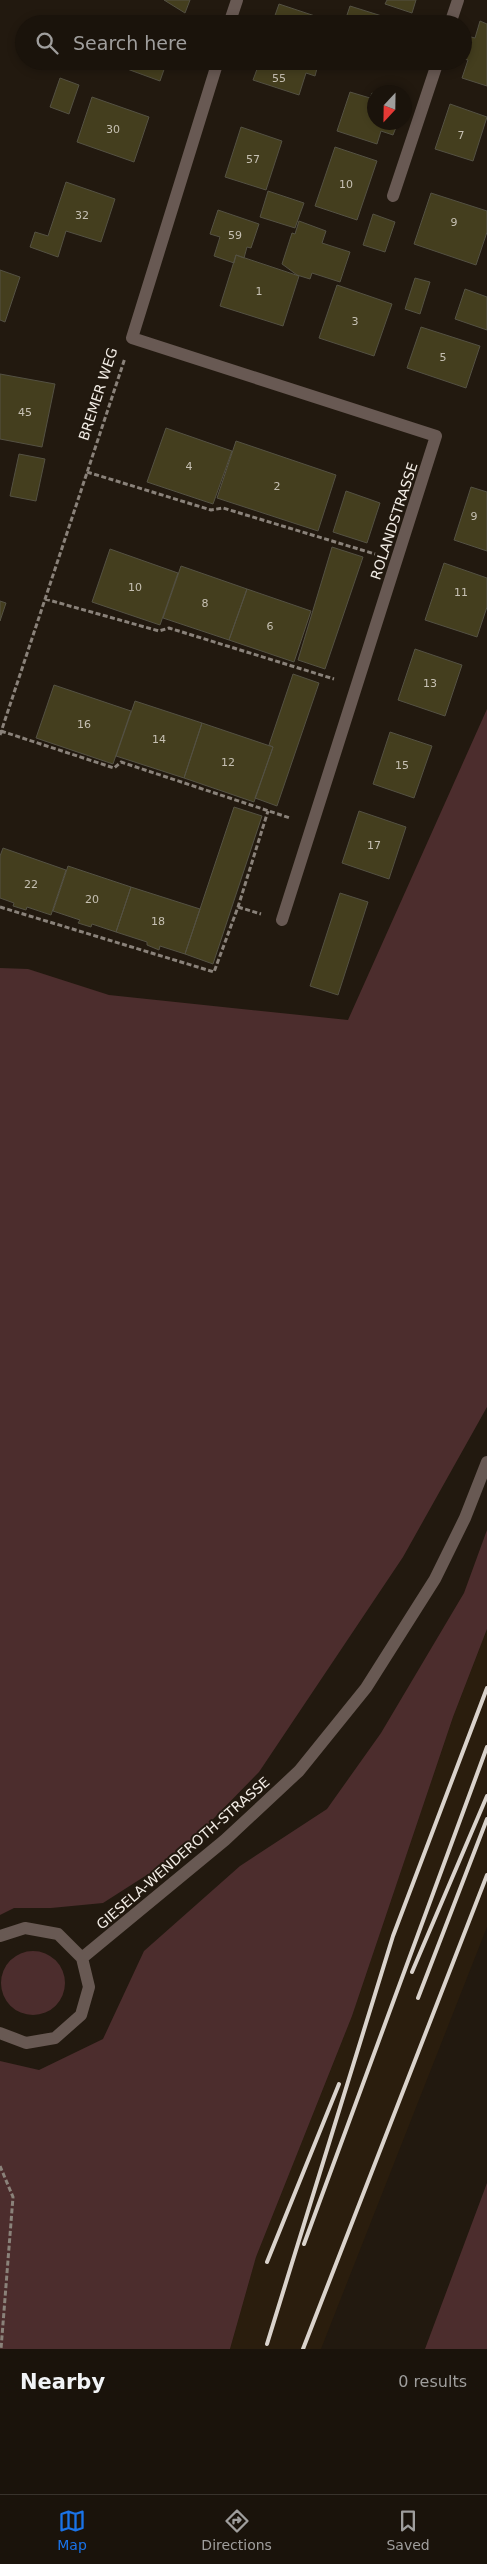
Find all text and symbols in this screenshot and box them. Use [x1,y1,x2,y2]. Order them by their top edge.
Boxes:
search box [15,15,472,70]
icon: search [33,29,61,57]
text: Search here [73,32,187,54]
house number: 55 [272,72,286,85]
north arrow [367,85,412,130]
house number: 30 [106,123,120,136]
house number: 7 [458,129,465,142]
house number: 57 [246,153,260,166]
house number: 10 [339,178,353,191]
house number: 32 [75,209,89,222]
house number: 9 [451,216,458,229]
house number: 59 [228,229,242,242]
house number: 1 [256,285,263,298]
house number: 3 [352,315,359,328]
street label: BREMER WEG [75,345,121,443]
house number: 5 [440,351,447,364]
house number: 45 [18,406,32,419]
house number: 4 [186,460,193,473]
street label: ROLANDSTRASSE [367,460,421,582]
house number: 2 [274,480,281,493]
house number: 9 [471,510,478,523]
house number: 10 [128,581,142,594]
house number: 11 [454,586,468,599]
house number: 8 [202,597,209,610]
house number: 6 [267,620,274,633]
house number: 13 [423,677,437,690]
house number: 16 [77,718,91,731]
house number: 14 [152,733,166,746]
house number: 12 [221,756,235,769]
house number: 15 [395,759,409,772]
house number: 17 [367,839,381,852]
house number: 22 [24,878,38,891]
house number: 20 [85,893,99,906]
house number: 18 [151,915,165,928]
street label: GIESELA-WENDEROTH-STRASSE [93,1774,273,1932]
text: Nearby [20,2370,105,2394]
text: 0 results [398,2372,467,2391]
tab: Map [57,2507,87,2553]
tab: Directions [201,2507,272,2553]
tab: Saved [386,2507,430,2553]

